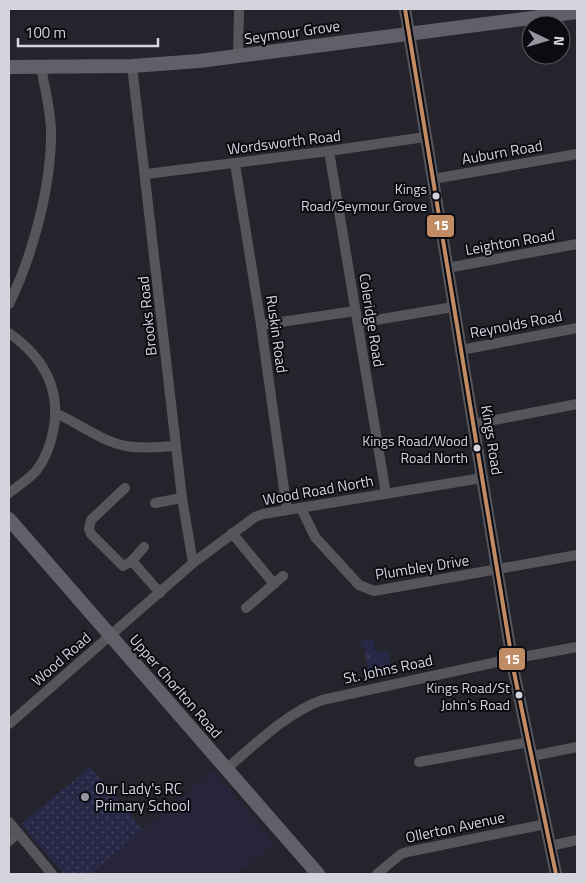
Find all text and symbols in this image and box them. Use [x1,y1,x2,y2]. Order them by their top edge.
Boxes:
street label: Seymour Grove [243,14,341,50]
scale bar [18,15,158,47]
north arrow [521,15,571,65]
text: 100 m [25,21,66,44]
text: N [549,35,570,47]
street label: Wordsworth Road [226,124,342,160]
street label: Auburn Road [460,134,544,170]
place label: Kings Road/Seymour Grove [301,178,427,216]
marker: Kings Road/Seymour Grove [431,191,441,201]
line badge: 15 [426,214,455,238]
text: 15 [433,214,449,235]
street label: Leighton Road [463,223,557,261]
street label: Coleridge Road [353,272,391,368]
street label: Brooks Road [131,275,163,357]
street label: Ruskin Road [260,294,294,374]
street label: Reynolds Road [468,304,564,344]
street label: Kings Road [475,403,509,477]
place label: Kings Road/Wood Road North [362,430,468,468]
marker: Kings Road/Wood Road North [472,443,482,453]
street label: Wood Road North [261,469,375,511]
street label: Plumbley Drive [373,548,471,586]
street label: Wood Road [26,627,96,691]
street label: Upper Chorlton Road [124,629,228,743]
line badge: 15 [498,647,526,671]
street label: St. Johns Road [341,648,435,690]
text: 15 [504,648,520,669]
place label: Kings Road/St John's Road [426,677,510,715]
marker: Kings Road/St John's Road [514,690,524,700]
place label: Our Lady's RC Primary School [95,777,190,817]
marker: Our Lady's RC Primary School [79,791,91,803]
street label: Ollerton Avenue [403,805,507,849]

